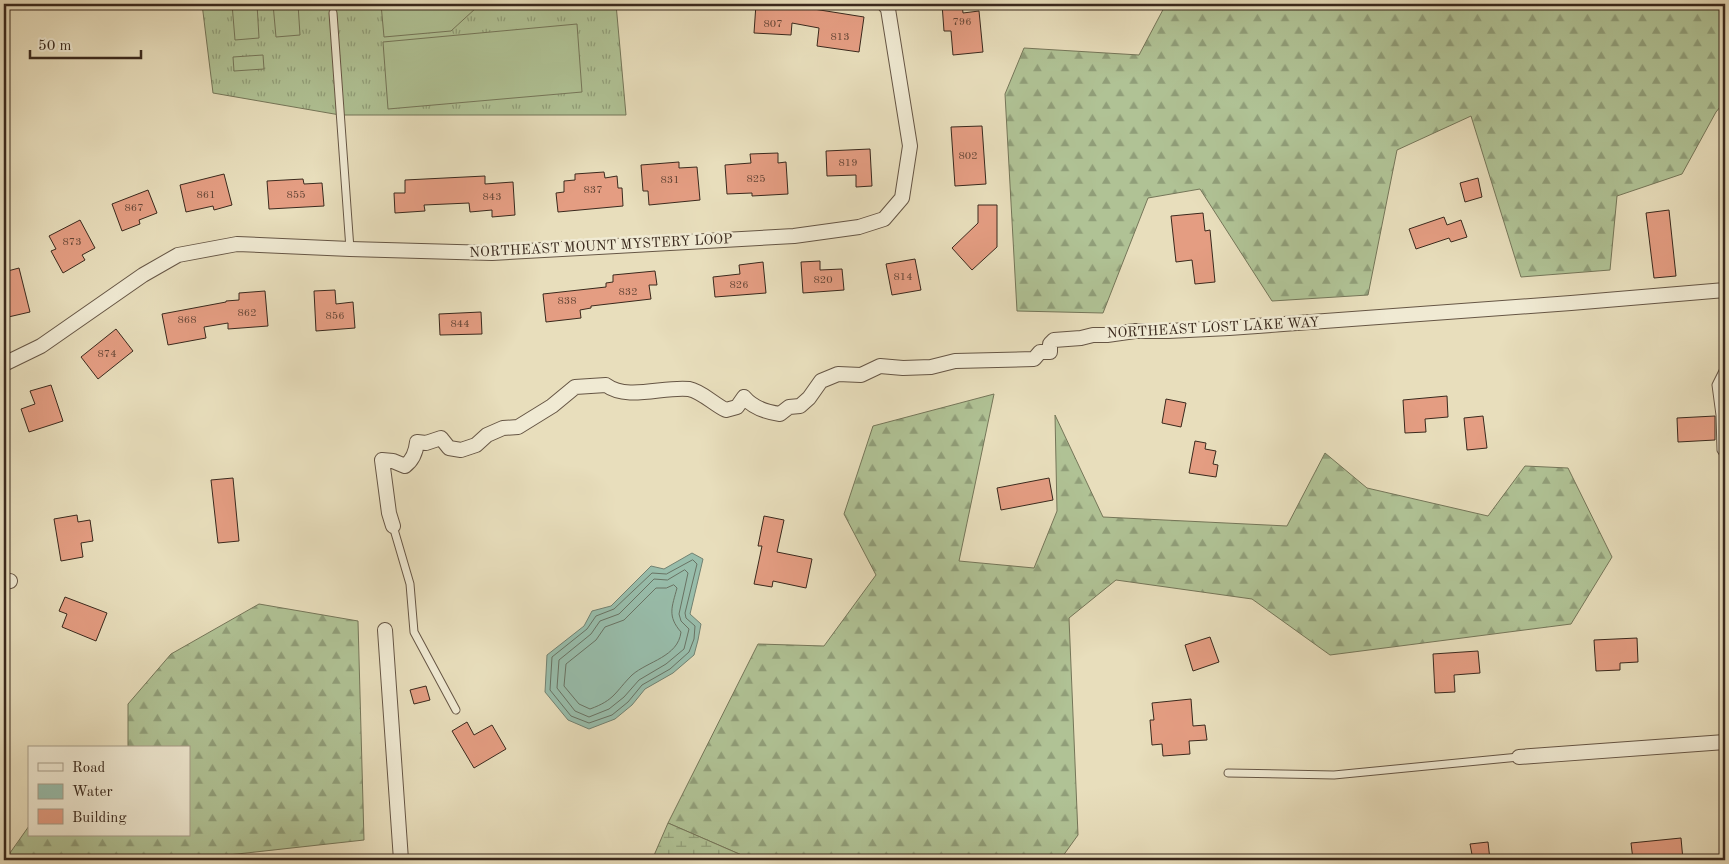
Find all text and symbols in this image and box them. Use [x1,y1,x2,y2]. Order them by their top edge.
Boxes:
house number: 796 [952,17,972,28]
house number: 807 [763,19,783,30]
scale bar [30,28,141,60]
house number: 813 [830,32,850,43]
text: 50 m [38,39,72,54]
house number: 802 [958,151,978,162]
house number: 819 [838,158,858,169]
house number: 825 [746,174,766,185]
house number: 831 [660,175,680,186]
house number: 837 [583,185,603,196]
house number: 861 [196,190,216,201]
house number: 855 [286,190,306,201]
house number: 843 [482,192,502,203]
house number: 867 [124,203,144,214]
street label: NORTHEAST MOUNT MYSTERY LOOP [469,232,733,260]
house number: 873 [62,237,82,248]
house number: 814 [893,272,913,283]
house number: 820 [813,275,833,286]
house number: 826 [729,280,749,291]
house number: 832 [618,287,638,298]
house number: 838 [557,296,577,307]
house number: 862 [237,308,257,319]
house number: 856 [325,311,345,322]
house number: 868 [177,315,197,326]
street label: NORTHEAST LOST LAKE WAY [1106,315,1320,341]
house number: 844 [450,319,470,330]
house number: 874 [97,349,117,360]
legend [28,746,190,836]
text: Road [72,761,106,776]
text: Water [72,785,113,800]
text: Building [72,811,127,826]

